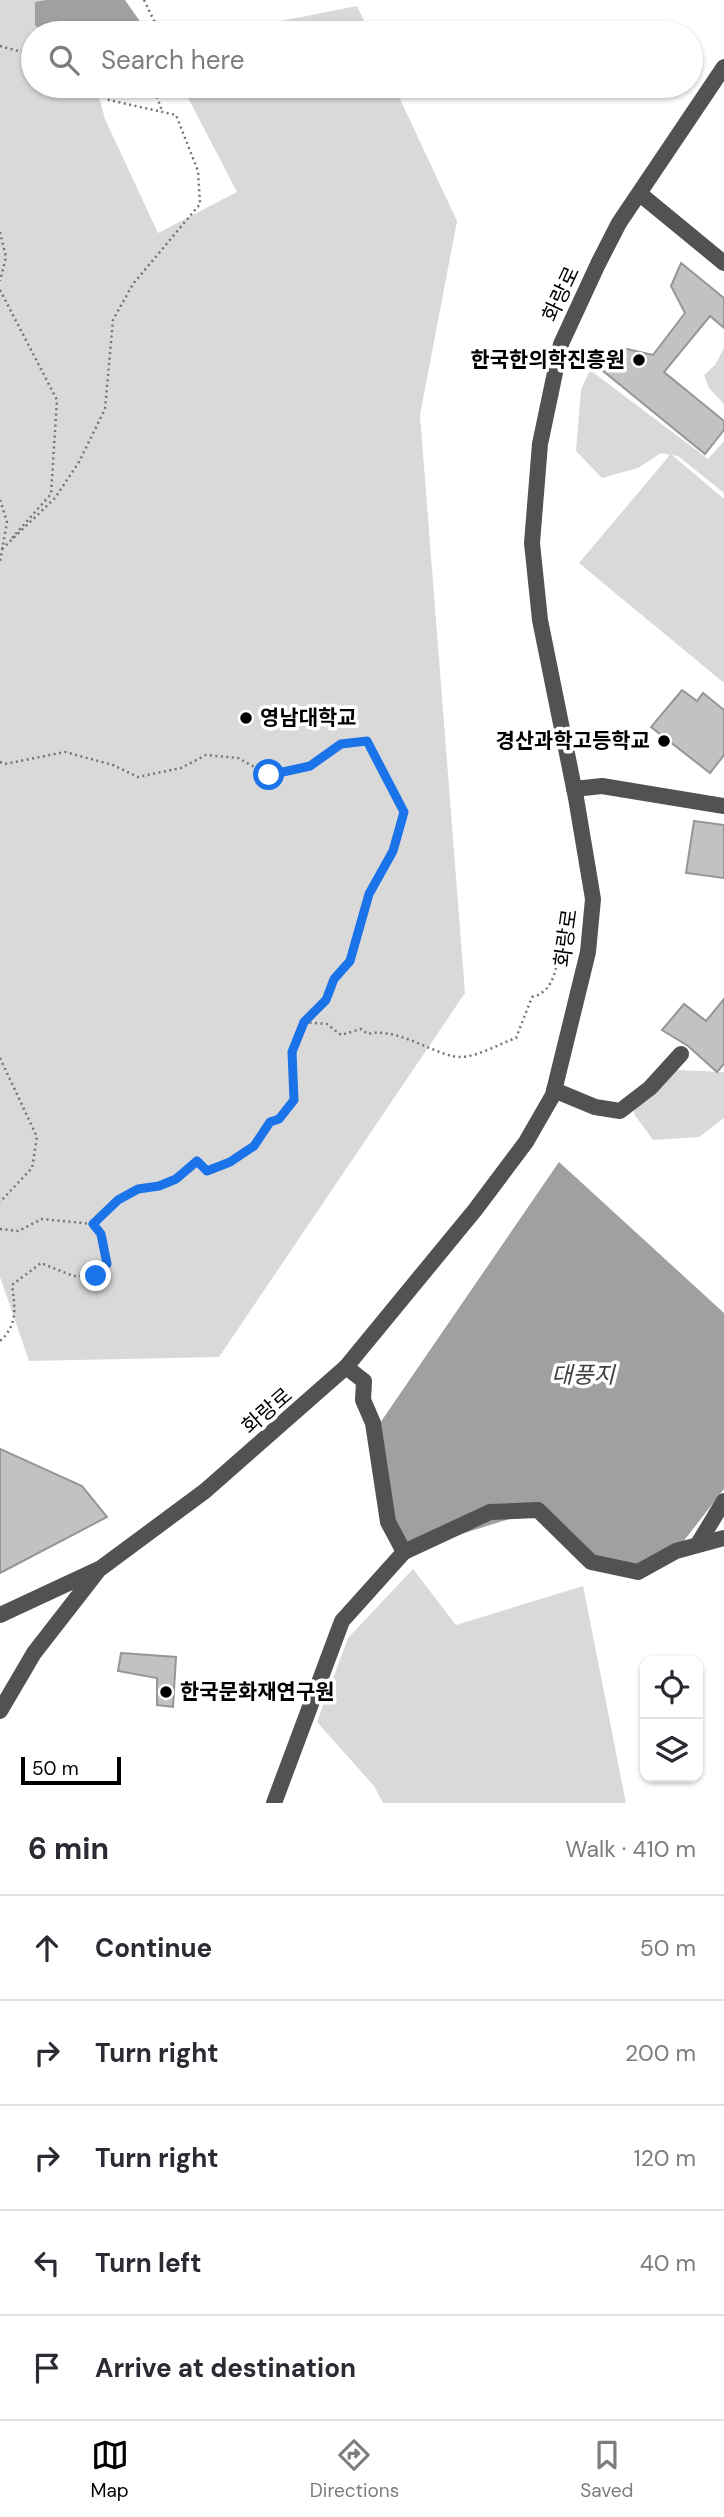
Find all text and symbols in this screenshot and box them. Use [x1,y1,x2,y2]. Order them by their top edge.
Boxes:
search box [21,21,703,98]
icon: search [45,41,83,79]
text: Search here [101,43,244,77]
street label: 화랑로 [536,262,586,326]
place label: 한국한의학진흥원 [470,346,625,374]
marker: 한국한의학진흥원 [631,352,647,368]
place label: 영남대학교 [260,704,357,732]
marker: 영남대학교 [238,710,254,726]
place label: 경산과학고등학교 [495,727,650,755]
marker: 경산과학고등학교 [656,733,672,749]
route start [253,759,284,790]
street label: 화랑로 [548,907,584,969]
route end [80,1260,111,1291]
water label: 대풍지 [551,1360,617,1390]
street label: 화랑로 [236,1381,298,1441]
map controls [640,1656,703,1782]
button: locate [640,1656,703,1719]
place label: 한국문화재연구원 [180,1678,335,1706]
marker: 한국문화재연구원 [158,1684,174,1700]
button: layers [640,1719,703,1782]
scale bar [21,1754,121,1786]
text: 50 m [32,1756,79,1781]
text: 6 min [28,1829,109,1868]
text: Walk · 410 m [565,1834,696,1864]
icon: ahead [28,1929,66,1967]
text: Continue [95,1931,212,1965]
text: 50 m [640,1933,696,1963]
icon: right [28,2034,66,2072]
text: Turn right [95,2036,219,2070]
text: 200 m [625,2038,696,2068]
icon: right [28,2139,66,2177]
text: Turn right [95,2141,219,2175]
text: 120 m [633,2143,696,2173]
icon: left [28,2244,66,2282]
text: Turn left [95,2246,202,2280]
text: 40 m [640,2248,696,2278]
icon: arrive [28,2349,66,2387]
text: Arrive at destination [95,2351,356,2385]
tab: Map [91,2436,129,2503]
tab: Directions [310,2436,399,2503]
tab: Saved [580,2436,633,2503]

